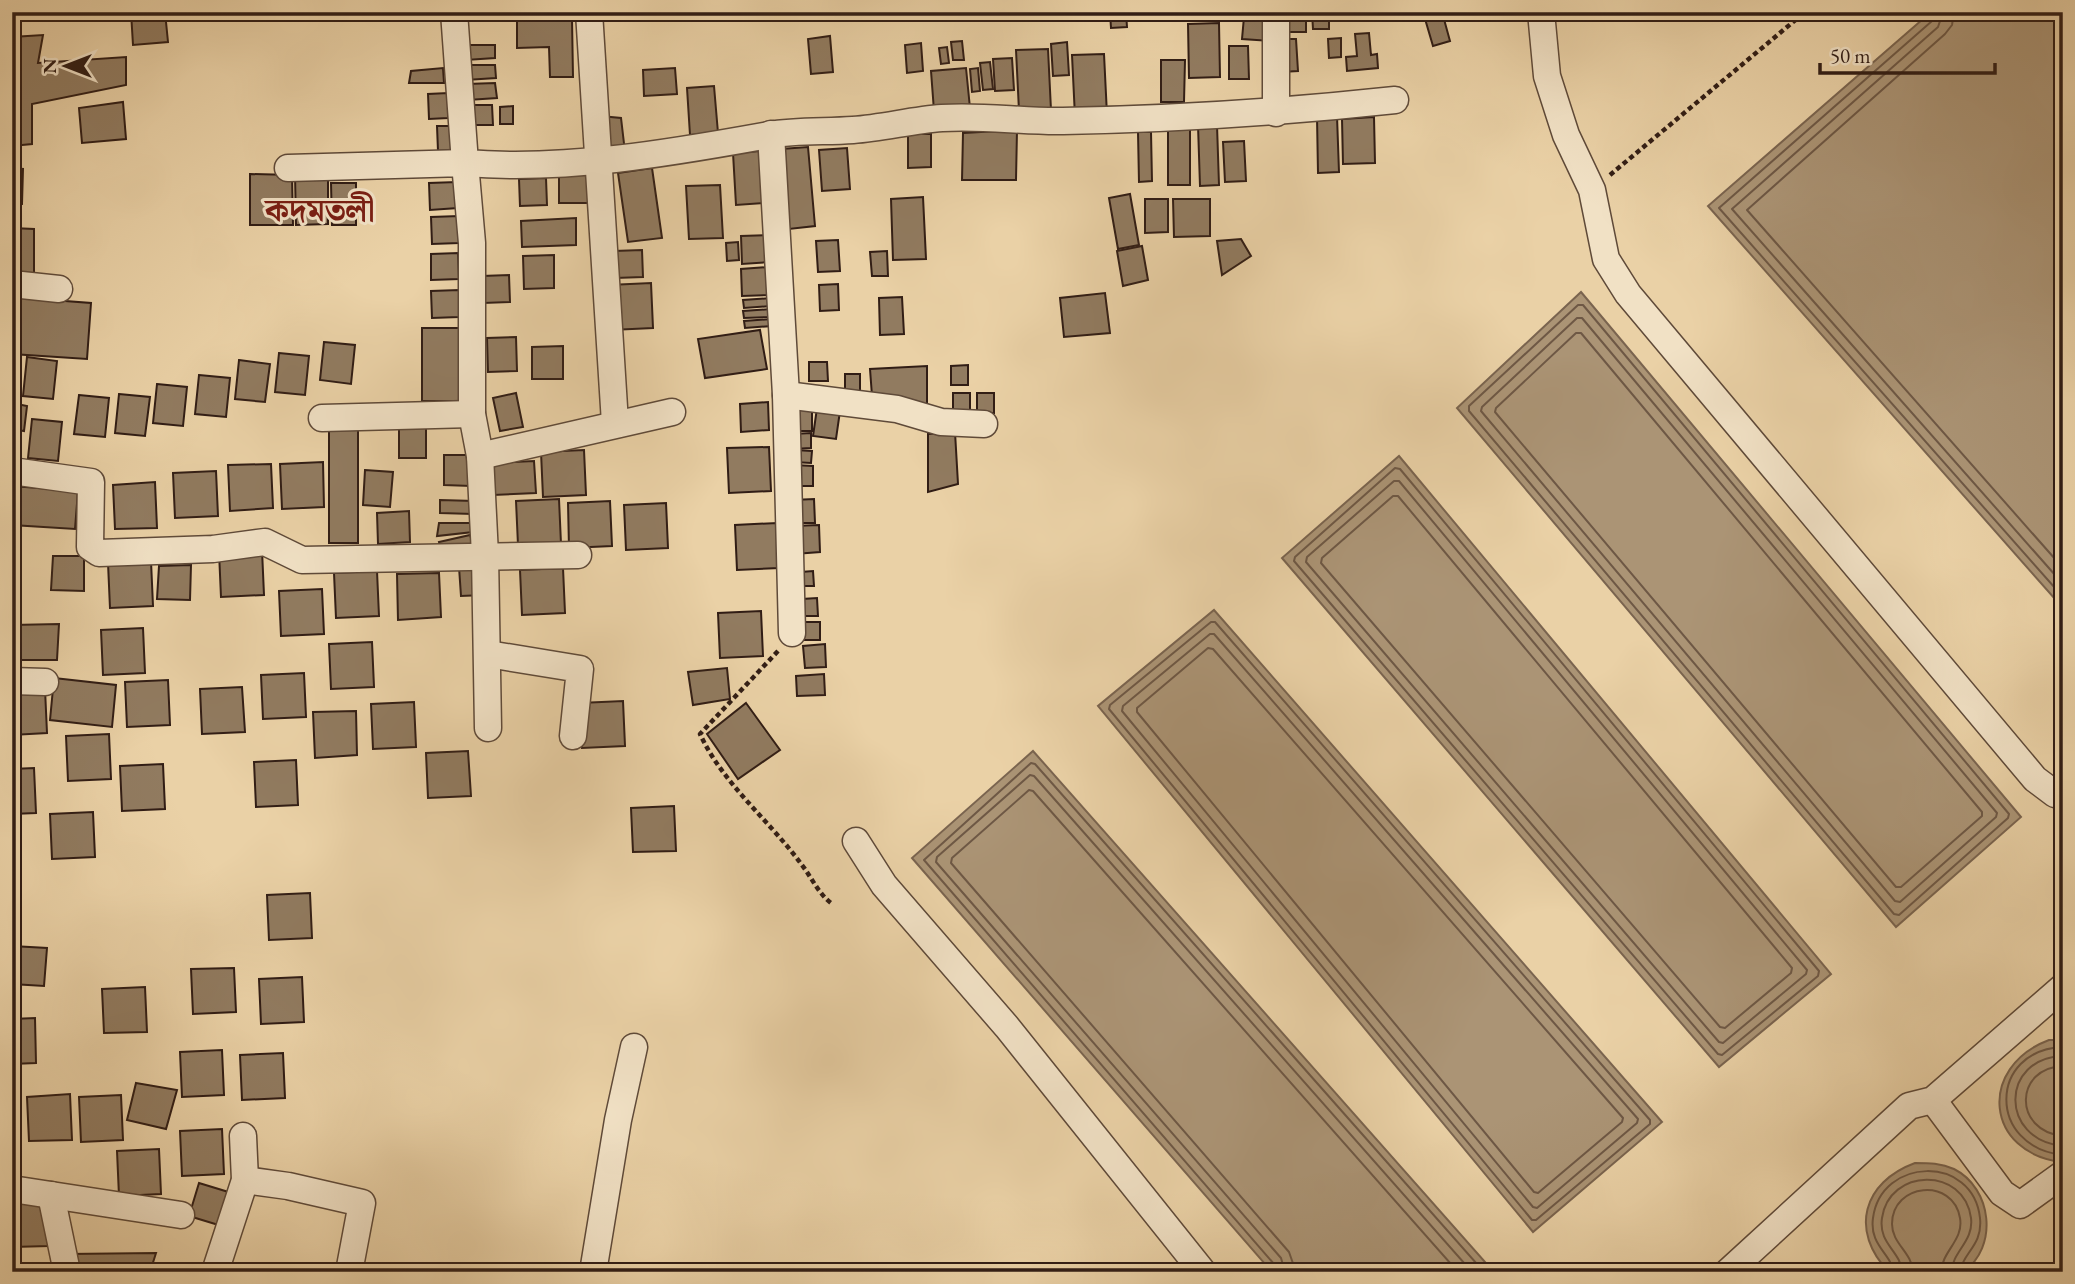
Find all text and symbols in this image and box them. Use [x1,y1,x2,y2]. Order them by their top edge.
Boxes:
north arrow [32,32,102,102]
scale bar [1820,32,1994,76]
text: 50 m [1830,42,1871,69]
text: N [37,58,62,74]
district label: কদমতলী [263,189,375,231]

